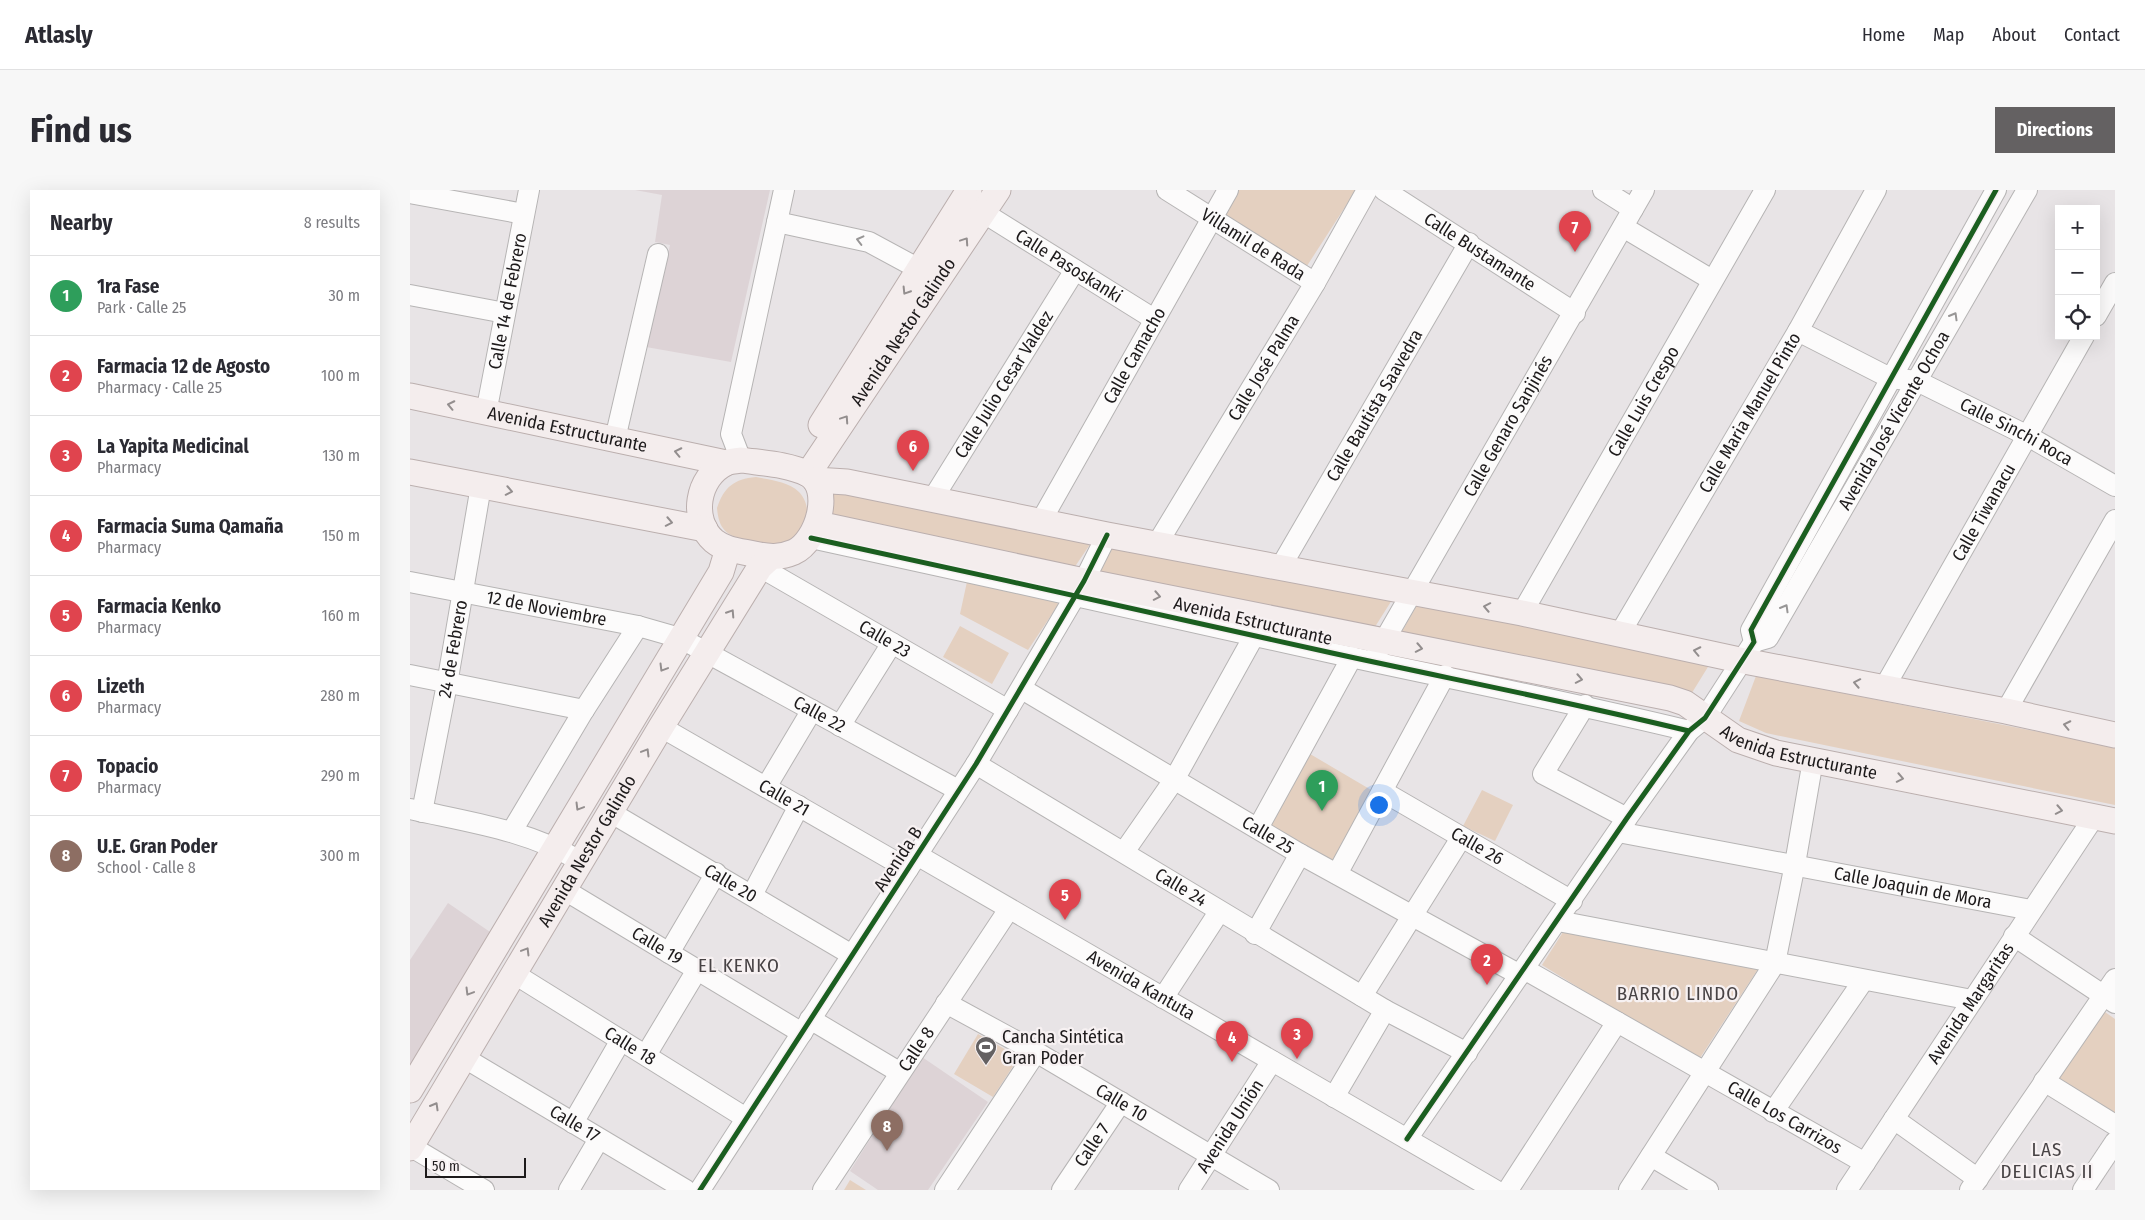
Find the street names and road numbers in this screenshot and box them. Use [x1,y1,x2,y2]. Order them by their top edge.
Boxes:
street label: Villamil de Rada [1197,203,1310,285]
street label: Calle Bustamante [1420,208,1540,296]
street label: Calle Pasoskanki [1011,224,1126,307]
street label: Calle 14 de Febrero [484,231,532,371]
street label: Avenida Nestor Galindo [846,254,960,410]
street label: Calle Camacho [1098,303,1170,408]
street label: Calle Julio Cesar Valdez [950,307,1058,462]
street label: Calle José Palma [1223,311,1304,425]
street label: Calle Bautista Saavedra [1322,325,1427,486]
street label: Avenida José Vicente Ochoa [1833,327,1954,514]
street label: Calle Maria Manuel Pinto [1694,328,1806,497]
street label: Calle Luis Crespo [1603,342,1684,461]
street label: Calle Genaro Sanjinés [1458,351,1557,501]
street label: Calle Sinchi Roca [1956,393,2077,471]
street label: Avenida Estructurante [486,402,649,457]
street label: Calle Tiwanacu [1947,460,2020,565]
street label: 12 de Noviembre [485,586,609,631]
street label: Avenida Estructurante [1172,592,1335,650]
street label: 24 de Febrero [434,598,472,700]
street label: Calle 23 [855,615,915,663]
street label: Calle 22 [790,691,850,737]
street label: Avenida Estructurante [1716,720,1879,784]
street label: Avenida Nestor Galindo [533,771,641,931]
street label: Calle 21 [755,775,813,821]
street label: Calle 25 [1238,811,1298,859]
street label: Avenida B [869,822,927,896]
street label: Calle 26 [1447,822,1507,870]
street label: Calle 20 [700,859,761,907]
street label: Calle Joaquin de Mora [1832,862,1994,913]
street label: Calle 24 [1151,863,1211,911]
street label: Calle 19 [628,922,687,970]
street label: Avenida Margaritas [1923,938,2019,1068]
street label: Avenida Kantuta [1083,945,1199,1025]
street label: Calle 18 [600,1022,660,1070]
street label: Calle 8 [894,1022,939,1076]
street label: Avenida Unión [1192,1075,1268,1177]
street label: Calle Los Carrizos [1724,1076,1846,1159]
street label: Calle 10 [1092,1079,1152,1127]
street label: Calle 17 [546,1100,604,1147]
street label: Calle 7 [1070,1119,1114,1171]

